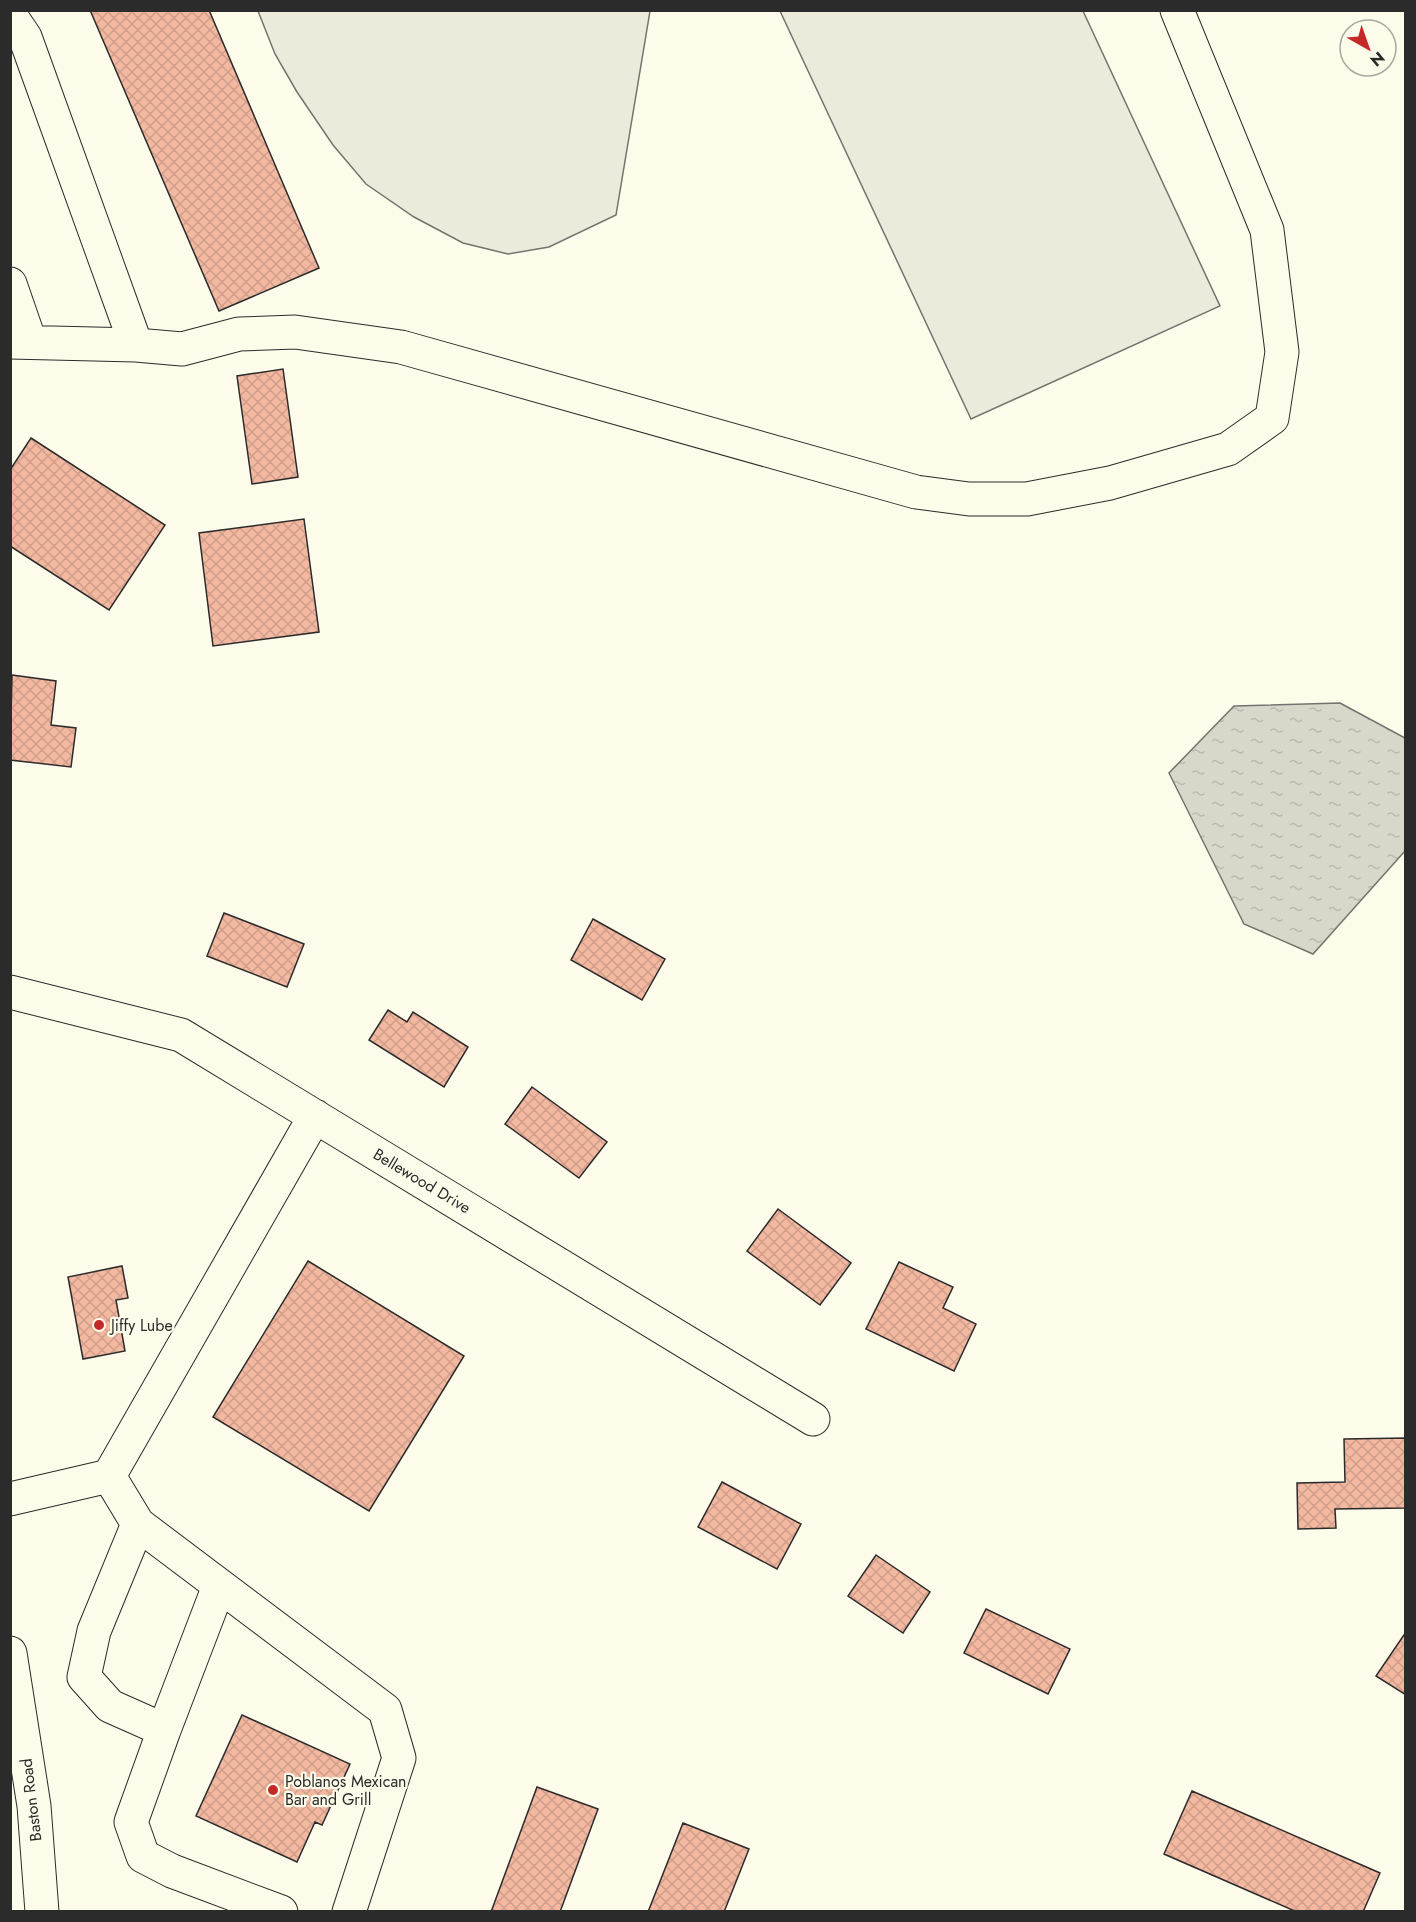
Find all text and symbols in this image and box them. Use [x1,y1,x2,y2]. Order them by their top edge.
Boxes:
north arrow [1338,18,1398,78]
text: N [1365,46,1390,72]
street label: Bellewood Drive [369,1143,475,1219]
place label: Jiffy Lube [109,1314,173,1337]
marker: Jiffy Lube [92,1318,106,1332]
street label: Baston Road [15,1757,47,1843]
place label: Poblanos Mexican Bar and Grill [285,1770,407,1811]
marker: Poblanos Mexican Bar and Grill [266,1783,280,1797]

